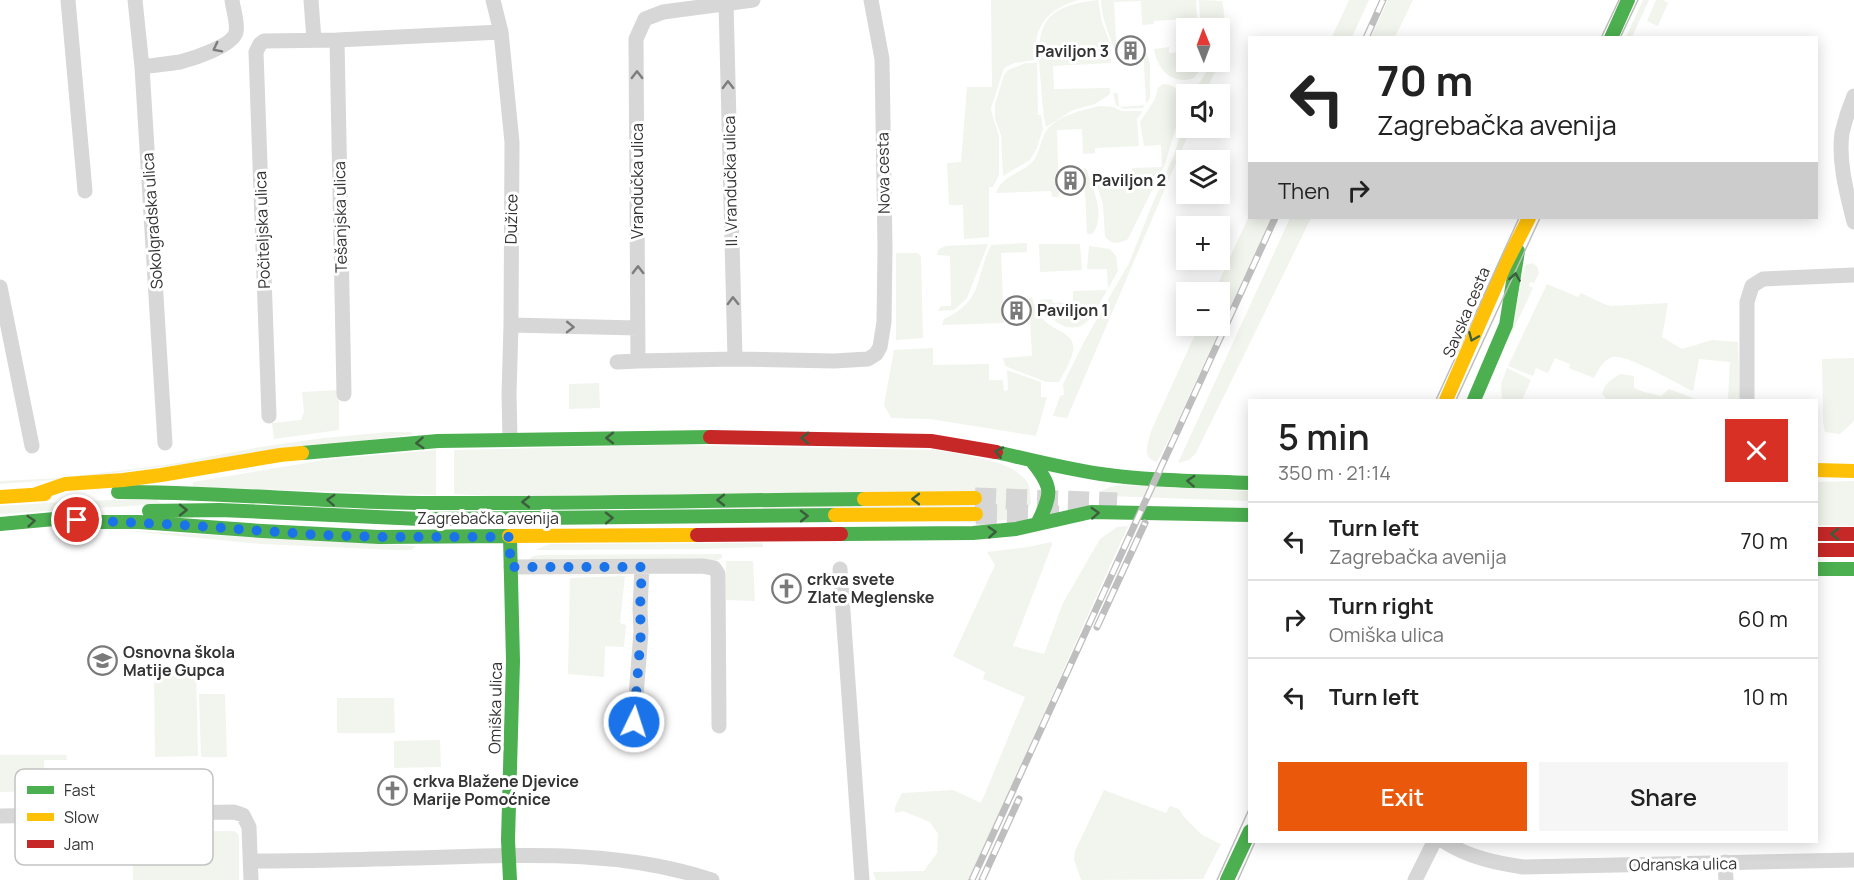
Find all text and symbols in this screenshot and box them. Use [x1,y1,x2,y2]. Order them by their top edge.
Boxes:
north arrow [1176,18,1230,72]
map controls [1176,18,1230,336]
building icon: Paviljon 3 [1114,35,1146,67]
place label: Paviljon 3 [1035,40,1109,62]
one-way arrow [213,41,223,52]
text: 70 m [1377,51,1473,109]
icon: left [1278,60,1356,138]
one-way arrow [631,70,643,79]
one-way arrow [722,81,734,90]
button: sound [1176,84,1230,138]
text: Zagrebačka avenija [1377,106,1617,143]
street label: II. Vrandučka ulica [718,115,742,247]
street label: Vrandučka ulica [626,123,648,239]
street label: Nova cesta [871,132,895,214]
button: layers [1176,150,1230,204]
street label: Sokolgradska ulica [136,152,168,290]
street label: Tešanjska ulica [328,161,352,273]
building icon: Paviljon 2 [1055,164,1087,196]
place label: Paviljon 2 [1092,169,1166,191]
street label: Počiteljska ulica [249,171,275,289]
icon: right [1342,174,1375,207]
text: Then [1278,176,1330,206]
street label: Dužice [500,194,522,244]
button: + [1176,216,1230,270]
street label: Savska cesta [1437,263,1495,361]
one-way arrow [632,265,644,274]
one-way arrow [1508,273,1520,282]
button: − [1176,282,1230,336]
building icon: Paviljon 1 [1000,294,1032,326]
one-way arrow [727,297,739,306]
place label: Paviljon 1 [1037,299,1108,321]
one-way arrow [565,320,574,333]
one-way arrow [1469,331,1481,342]
text: 5 min [1278,412,1370,461]
button: close [1725,419,1788,482]
one-way arrow [605,432,614,444]
one-way arrow [800,432,809,444]
one-way arrow [415,436,424,449]
one-way arrow [994,446,1004,459]
text: 350 m · 21:14 [1278,459,1391,486]
one-way arrow [1187,474,1196,487]
one-way arrow [912,493,921,505]
pin [51,494,102,545]
one-way arrow [327,494,336,507]
one-way arrow [717,494,726,506]
one-way arrow [522,496,531,508]
icon: arrive [60,503,93,536]
one-way arrow [179,504,188,516]
one-way arrow [1090,506,1099,519]
street label: Zagrebačka avenija [417,507,559,529]
one-way arrow [799,510,808,522]
one-way arrow [604,512,613,524]
text: Turn left [1329,513,1419,543]
one-way arrow [26,515,35,528]
one-way arrow [988,525,997,538]
icon: left [1278,525,1311,558]
text: 70 m [1740,526,1788,556]
one-way arrow [1831,528,1840,540]
text: Zagrebačka avenija [1329,543,1507,570]
place label: crkva svete Zlate Meglenske [807,568,935,608]
church icon: crkva svete Zlate Meglenske [770,572,802,604]
text: Turn right [1329,591,1434,621]
icon: right [1278,603,1311,636]
text: 60 m [1738,604,1788,634]
text: Omiška ulica [1329,621,1444,648]
place label: Osnovna škola Matije Gupca [123,641,235,681]
school or university icon: Osnovna škola Matije Gupca [86,645,118,677]
street label: Omiška ulica [483,662,507,754]
icon: left [1278,681,1311,714]
text: Turn left [1329,682,1419,712]
text: 10 m [1743,682,1788,712]
position arrow [602,690,666,754]
button: Exit [1278,762,1527,831]
button: Share [1539,762,1788,831]
legend [15,769,213,865]
place label: crkva Blažene Djevice Marije Pomoćnice [413,770,579,810]
church icon: crkva Blažene Djevice Marije Pomoćnice [376,774,408,806]
text: Fast [64,779,95,801]
text: Slow [64,806,99,828]
text: Jam [64,833,94,855]
street label: Odranska ulica [1629,852,1737,876]

